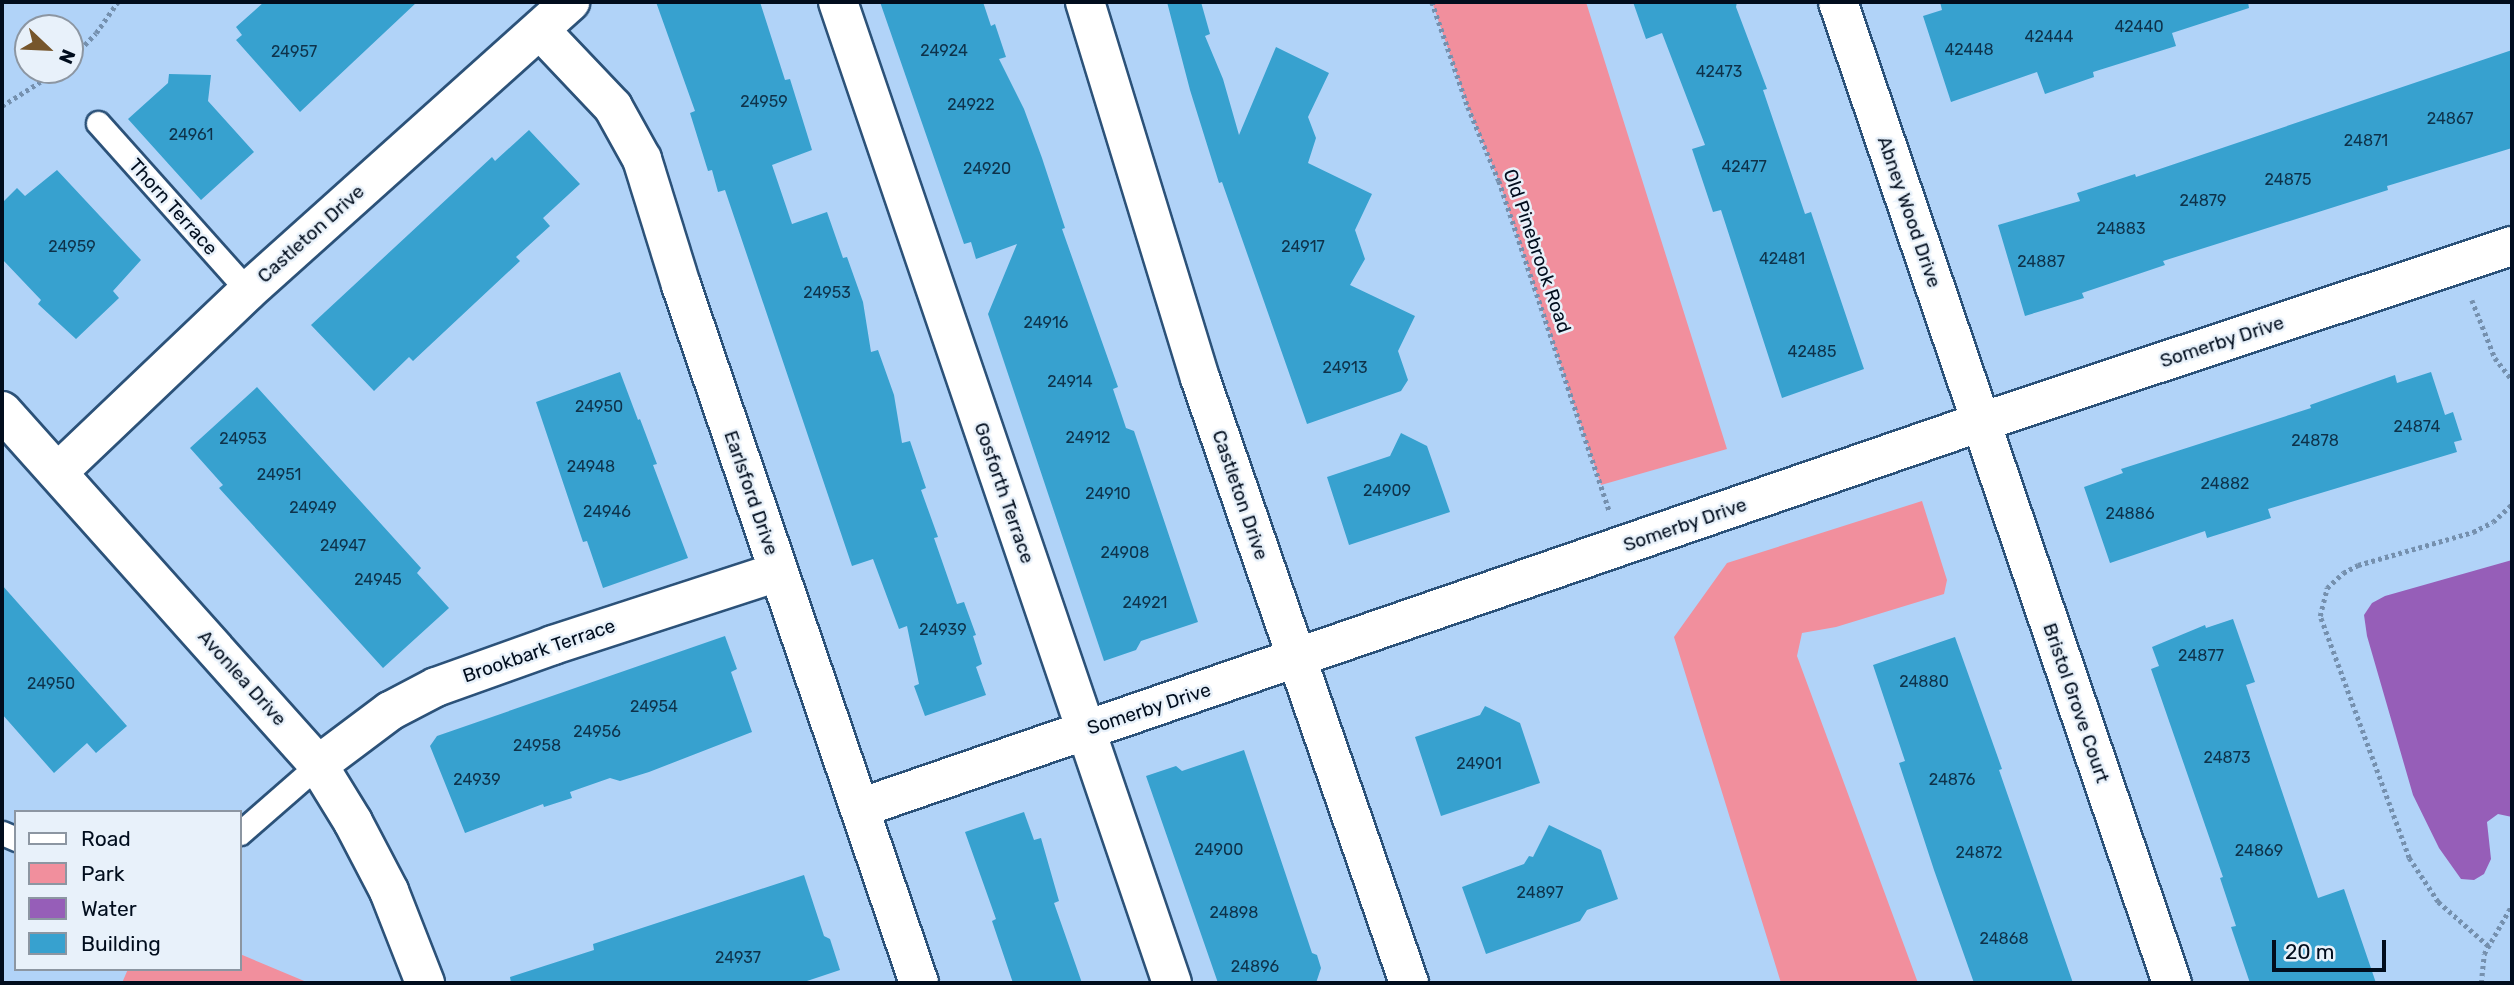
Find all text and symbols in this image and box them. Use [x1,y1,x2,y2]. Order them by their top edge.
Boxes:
north arrow [14,14,84,84]
house number: 42440 [2114,17,2164,37]
house number: 42444 [2025,27,2073,47]
house number: 42448 [1944,40,1994,60]
house number: 24924 [920,41,968,61]
house number: 24957 [271,42,317,62]
text: N [54,46,80,67]
house number: 42473 [1696,62,1742,82]
house number: 24959 [740,92,788,112]
house number: 24922 [947,95,995,115]
house number: 24867 [2427,109,2473,129]
house number: 24961 [169,125,213,145]
house number: 24871 [2344,131,2388,151]
street label: Abney Wood Drive [1872,133,1946,291]
street label: Thorn Terrace [124,154,222,260]
house number: 42477 [1721,157,1767,177]
house number: 24920 [963,159,1011,179]
street label: Old Pinebrook Road [1498,166,1576,336]
house number: 24875 [2264,170,2312,190]
street label: Castleton Drive [253,180,369,288]
house number: 24879 [2179,191,2227,211]
house number: 24883 [2096,219,2146,239]
house number: 24959 [48,237,96,257]
house number: 24917 [1281,237,1325,257]
house number: 42481 [1759,249,1805,269]
house number: 24887 [2017,252,2065,272]
house number: 24953 [803,283,851,303]
street label: Somerby Drive [2157,311,2287,373]
house number: 24916 [1023,313,1069,333]
house number: 42485 [1788,342,1836,362]
house number: 24913 [1323,358,1367,378]
house number: 24914 [1047,372,1093,392]
house number: 24950 [575,397,623,417]
house number: 24874 [2394,417,2440,437]
street label: Gosforth Terrace [969,419,1039,567]
street label: Castleton Drive [1207,427,1273,563]
street label: Earlsford Drive [719,428,783,558]
house number: 24912 [1066,428,1110,448]
house number: 24953 [219,429,267,449]
house number: 24878 [2291,431,2339,451]
house number: 24948 [567,457,615,477]
house number: 24951 [257,465,301,485]
house number: 24882 [2201,474,2249,494]
house number: 24909 [1363,481,1411,501]
house number: 24910 [1085,484,1131,504]
street label: Somerby Drive [1620,493,1750,557]
house number: 24949 [289,498,337,518]
house number: 24946 [583,502,631,522]
house number: 24886 [2105,504,2155,524]
house number: 24947 [320,536,366,556]
house number: 24908 [1101,543,1149,563]
house number: 24945 [354,570,402,590]
house number: 24921 [1123,593,1167,613]
street label: Brookbark Terrace [459,614,619,688]
house number: 24939 [919,620,967,640]
street label: Bristol Grove Court [2038,620,2114,786]
street label: Avonlea Drive [193,625,291,731]
house number: 24877 [2178,646,2224,666]
house number: 24880 [1899,672,1949,692]
house number: 24950 [27,674,75,694]
street label: Somerby Drive [1084,678,1214,740]
house number: 24954 [630,697,678,717]
house number: 24956 [573,722,621,742]
house number: 24958 [513,736,561,756]
house number: 24873 [2203,748,2251,768]
house number: 24901 [1456,754,1502,774]
house number: 24939 [453,770,501,790]
house number: 24876 [1929,770,1975,790]
legend [14,810,242,971]
text: Road [81,826,131,851]
house number: 24900 [1195,840,1243,860]
house number: 24869 [2235,841,2283,861]
house number: 24872 [1956,843,2002,863]
text: Park [81,861,125,886]
house number: 24897 [1516,883,1564,903]
text: Water [81,896,137,921]
house number: 24898 [1209,903,1259,923]
scale bar [2276,926,2390,970]
house number: 24868 [1979,929,2029,949]
text: Building [81,931,161,956]
text: 20 m [2285,939,2334,964]
house number: 24937 [715,948,761,968]
house number: 24896 [1231,957,1279,977]

